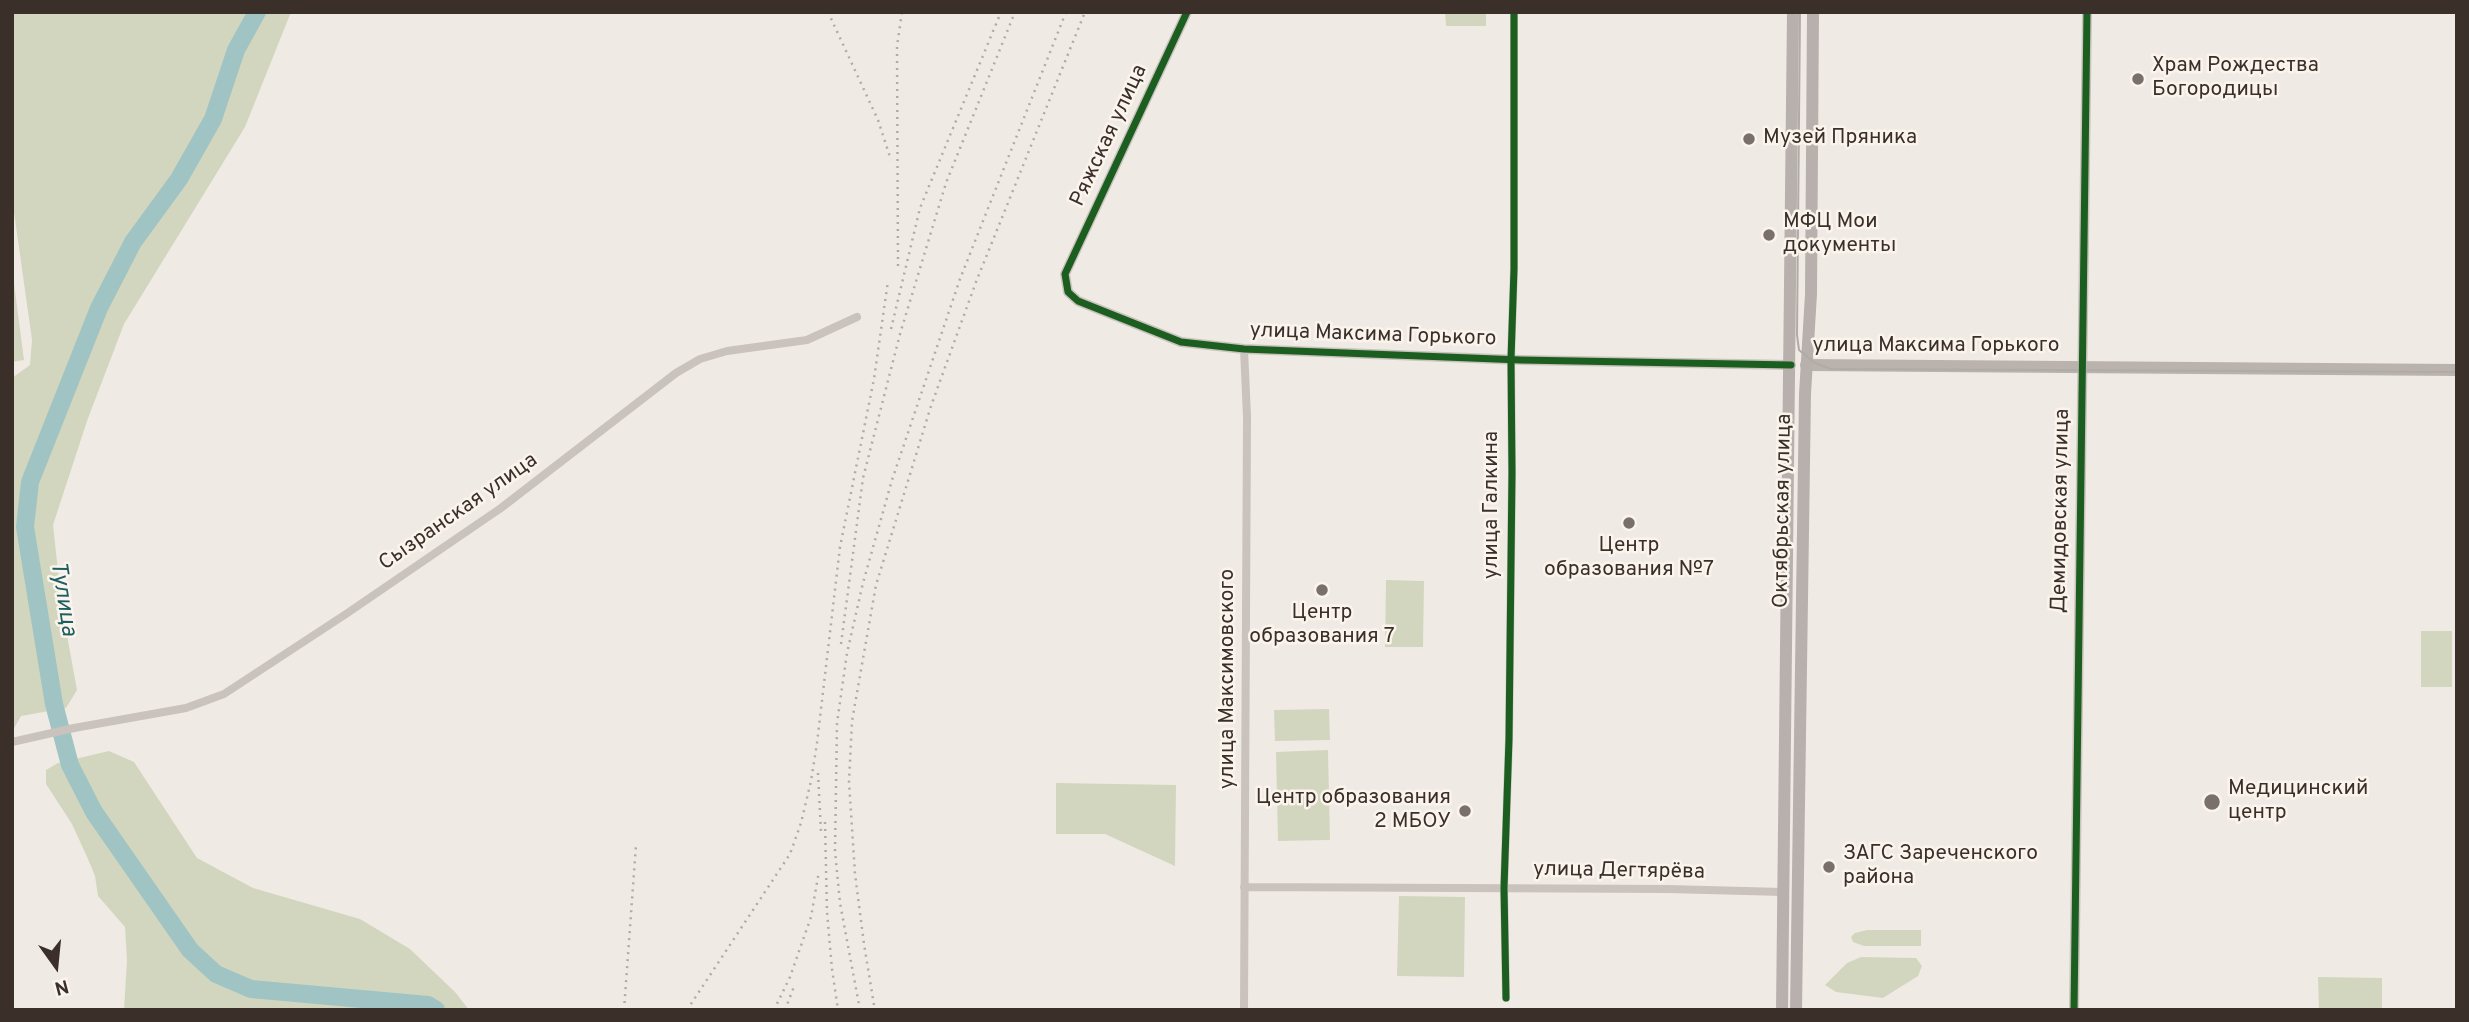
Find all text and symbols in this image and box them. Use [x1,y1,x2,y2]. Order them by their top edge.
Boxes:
place label: Храм Рождества Богородицы [2152,54,2319,104]
street label: Ряжская улица [1066,61,1154,211]
marker: Храм Рождества Богородицы [2130,71,2146,87]
place label: Музей Пряника [1763,126,1917,152]
marker: Музей Пряника [1741,131,1757,147]
place label: МФЦ Мои документы [1783,210,1896,260]
marker: МФЦ Мои документы [1761,227,1777,243]
street label: улица Максима Горького [1249,319,1497,353]
street label: улица Максима Горького [1812,334,2060,360]
street label: Демидовская улица [2048,408,2076,614]
street label: Октябрьская улица [1770,414,1798,608]
street label: улица Галкина [1480,431,1506,579]
street label: Сызранская улица [375,449,543,577]
marker: Центр образования №7 [1621,515,1637,531]
place label: Центр образования №7 [1544,534,1714,584]
water label: Тулица [42,560,82,638]
street label: улица Максимовского [1216,569,1242,789]
marker: Центр образования 7 [1314,582,1330,598]
place label: Центр образования 7 [1249,601,1395,651]
place label: Медицинский центр [2228,777,2368,827]
place label: Центр образования 2 МБОУ [1256,786,1451,836]
marker: Медицинский центр [2202,792,2222,812]
marker: Центр образования 2 МБОУ [1457,803,1473,819]
place label: ЗАГС Зареченского района [1843,842,2038,892]
street label: улица Дегтярёва [1533,858,1705,886]
marker: ЗАГС Зареченского района [1821,859,1837,875]
north arrow [21,931,91,1001]
text: N [52,973,71,1000]

